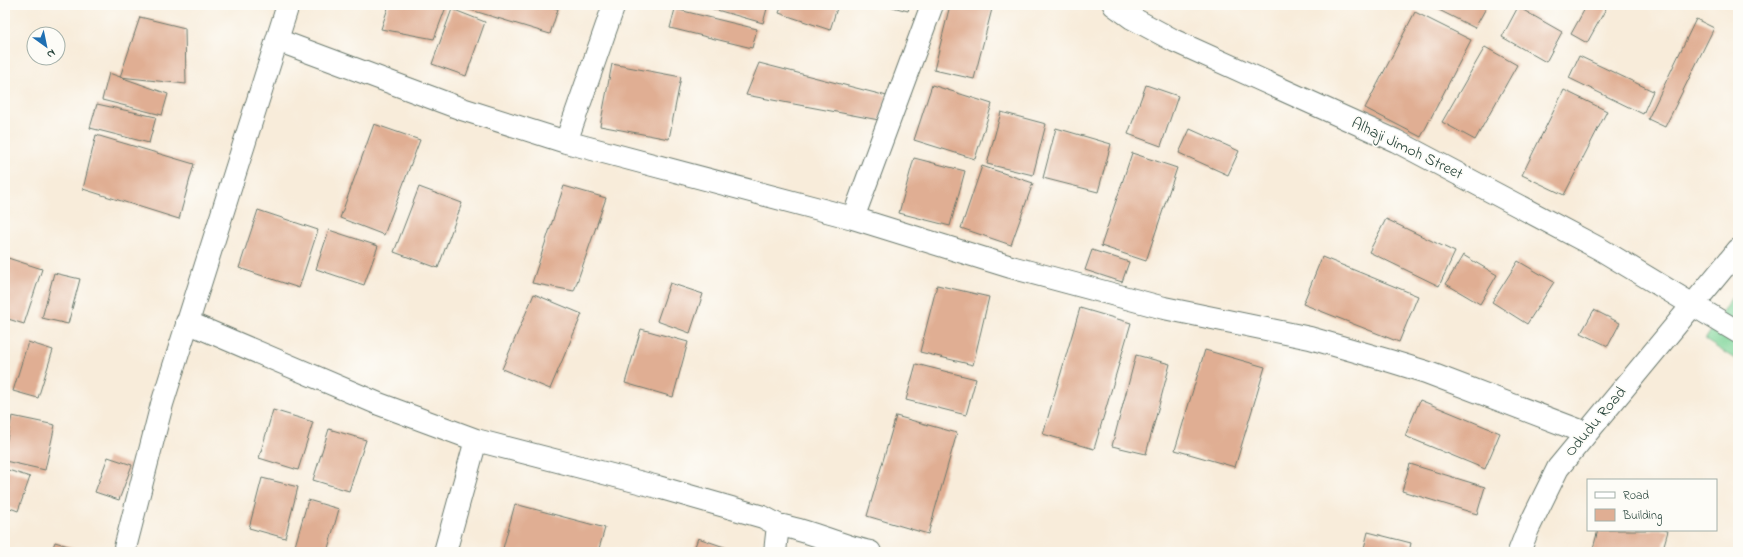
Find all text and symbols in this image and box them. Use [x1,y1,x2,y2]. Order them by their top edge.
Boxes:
north arrow [26,26,66,66]
text: N [43,45,58,62]
street label: Alhaji Jimoh Street [1347,112,1468,187]
street label: Odudu Road [1559,382,1633,462]
legend [1587,479,1717,531]
text: Road [1623,487,1649,505]
text: Building [1622,507,1662,526]

